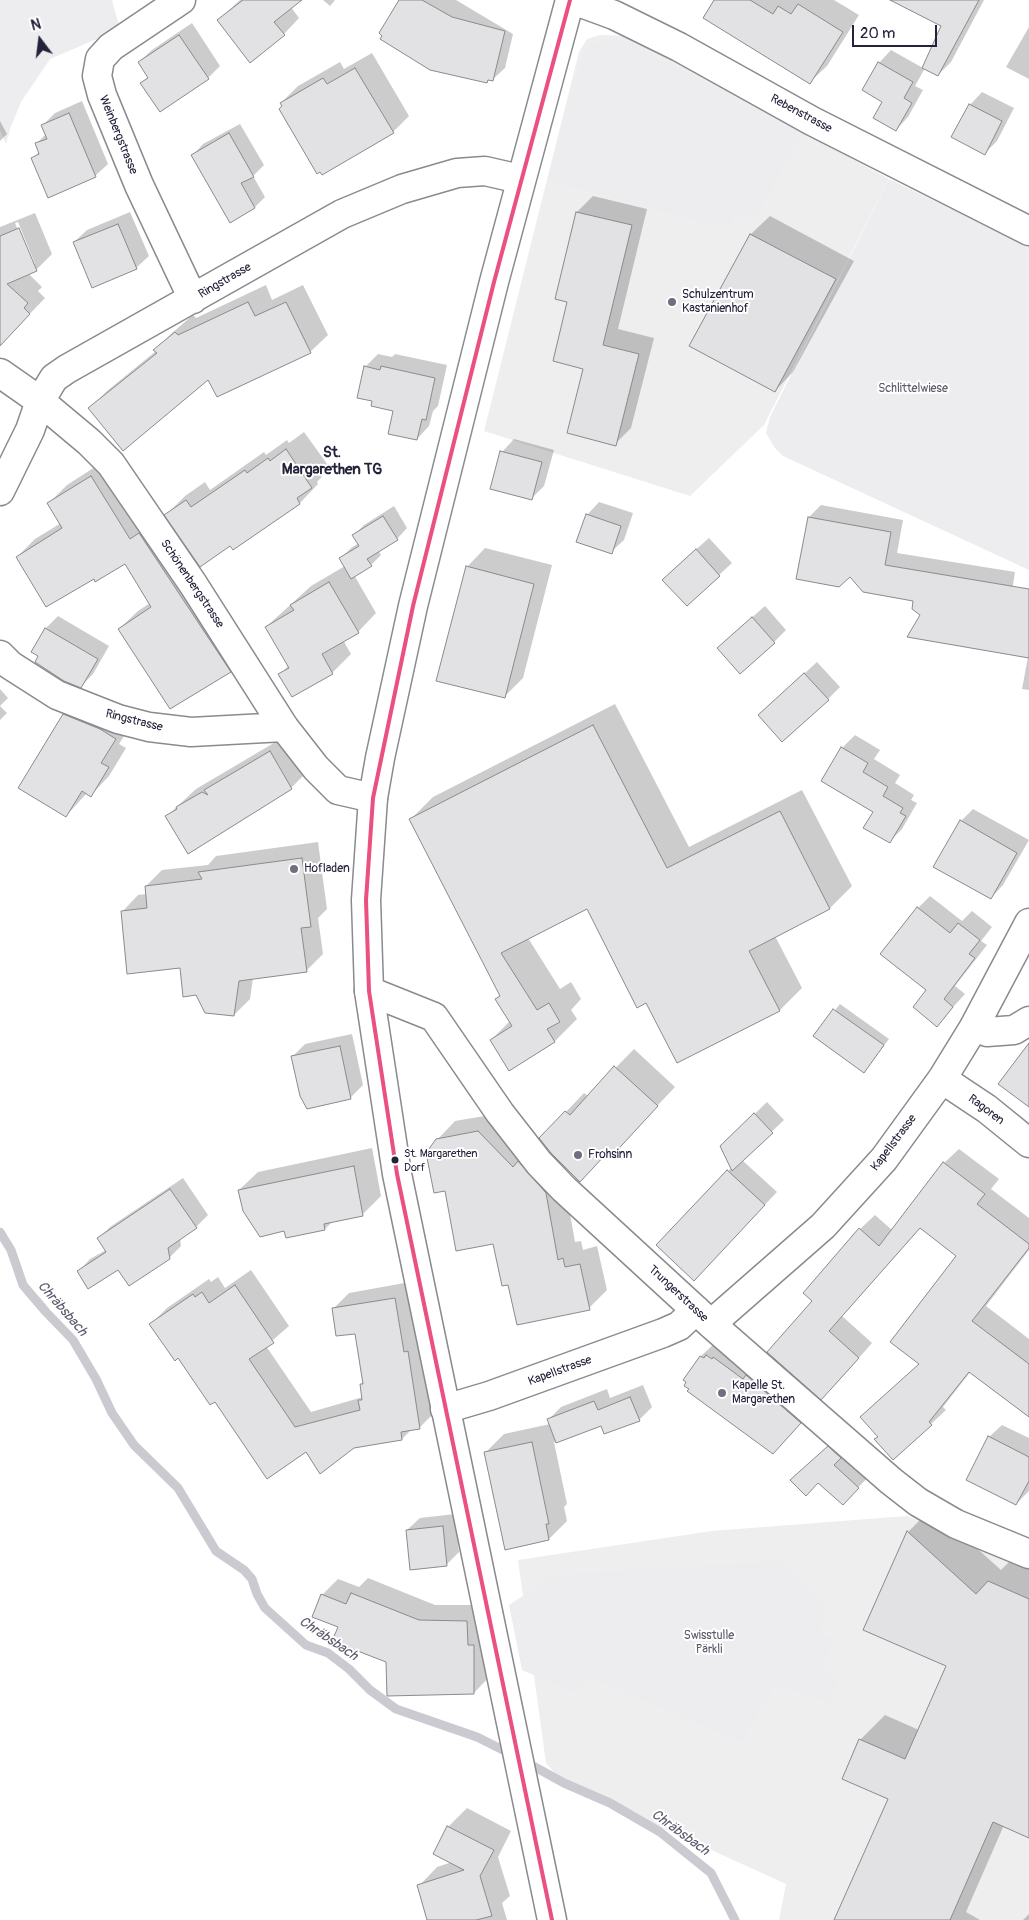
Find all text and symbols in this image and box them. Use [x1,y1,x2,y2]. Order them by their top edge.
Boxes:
north arrow [15,15,65,65]
scale bar [854,15,939,47]
text: N [29,16,43,34]
text: 20 m [860,24,895,43]
street label: Rebenstrasse [768,92,834,136]
street label: Weinbergstrasse [96,93,140,177]
street label: Ringstrasse [196,260,254,302]
place label: Schulzentrum Kastanienhof [682,288,754,316]
marker: Schulzentrum Kastanienhof [666,296,678,308]
park label: Schlittelwiese [878,382,948,396]
district label: St. Margarethen TG [282,444,382,479]
street label: Schönenbergstrasse [157,537,227,631]
street label: Ringstrasse [104,707,164,735]
place label: Hofladen [304,862,350,876]
marker: Hofladen [288,863,300,875]
street label: Ragoren [965,1092,1007,1128]
street label: Kapellstrasse [868,1112,920,1174]
place label: St. Margarethen Dorf [404,1147,477,1173]
place label: Frohsinn [588,1148,632,1162]
marker: Frohsinn [572,1149,584,1161]
marker: St. Margarethen Dorf [390,1155,400,1165]
street label: Trungerstrasse [645,1263,711,1325]
water label: Chräbsbach [34,1278,90,1340]
street label: Kapellstrasse [526,1353,594,1389]
place label: Kapelle St. Margarethen [732,1379,795,1407]
marker: Kapelle St. Margarethen [716,1387,728,1399]
water label: Chräbsbach [296,1613,360,1665]
park label: Swisstulle Pärkli [684,1629,734,1657]
water label: Chräbsbach [648,1806,712,1860]

